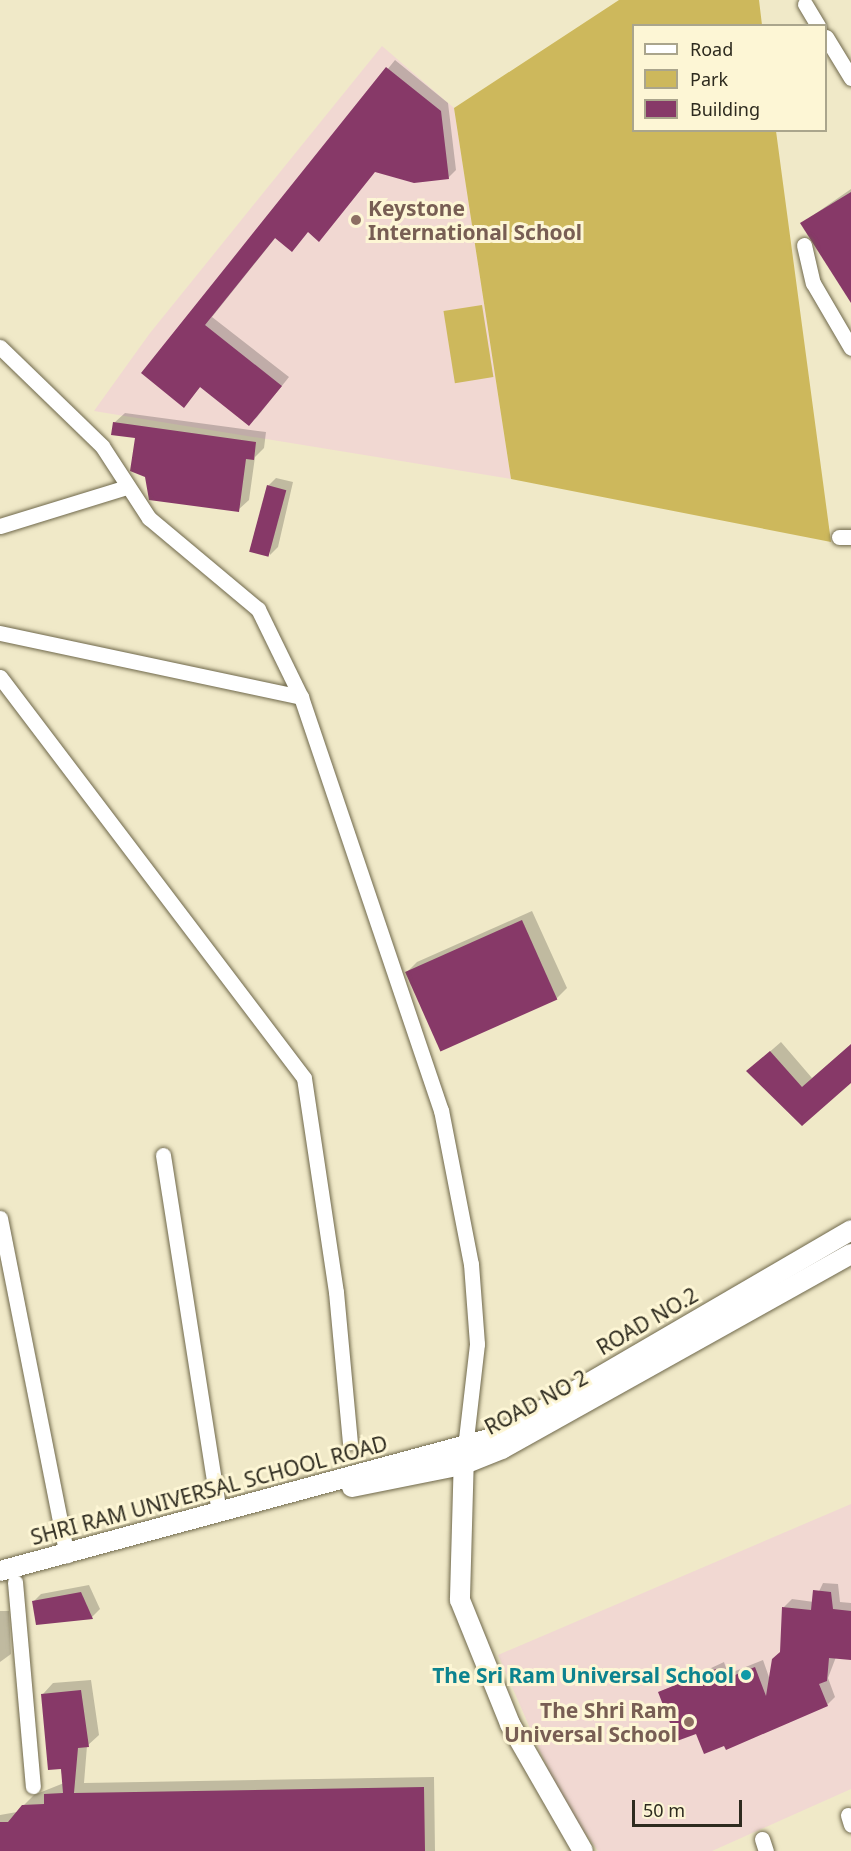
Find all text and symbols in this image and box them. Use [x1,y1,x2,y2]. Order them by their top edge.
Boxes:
legend [632,24,827,132]
text: Road [690,37,733,61]
text: Park [690,67,728,91]
text: Building [690,97,760,121]
place label: Keystone International School [368,195,582,245]
marker: Keystone International School [349,213,363,227]
street label: ROAD NO.2 [592,1282,702,1360]
street label: ROAD NO 2 [480,1364,592,1440]
street label: SHRI RAM UNIVERSAL SCHOOL ROAD [28,1430,390,1550]
place label: The Sri Ram Universal School [432,1662,734,1688]
marker: The Sri Ram Universal School [739,1668,753,1682]
place label: The Shri Ram Universal School [504,1697,677,1747]
marker: The Shri Ram Universal School [682,1715,696,1729]
scale bar [635,1788,744,1826]
text: 50 m [643,1798,685,1822]

